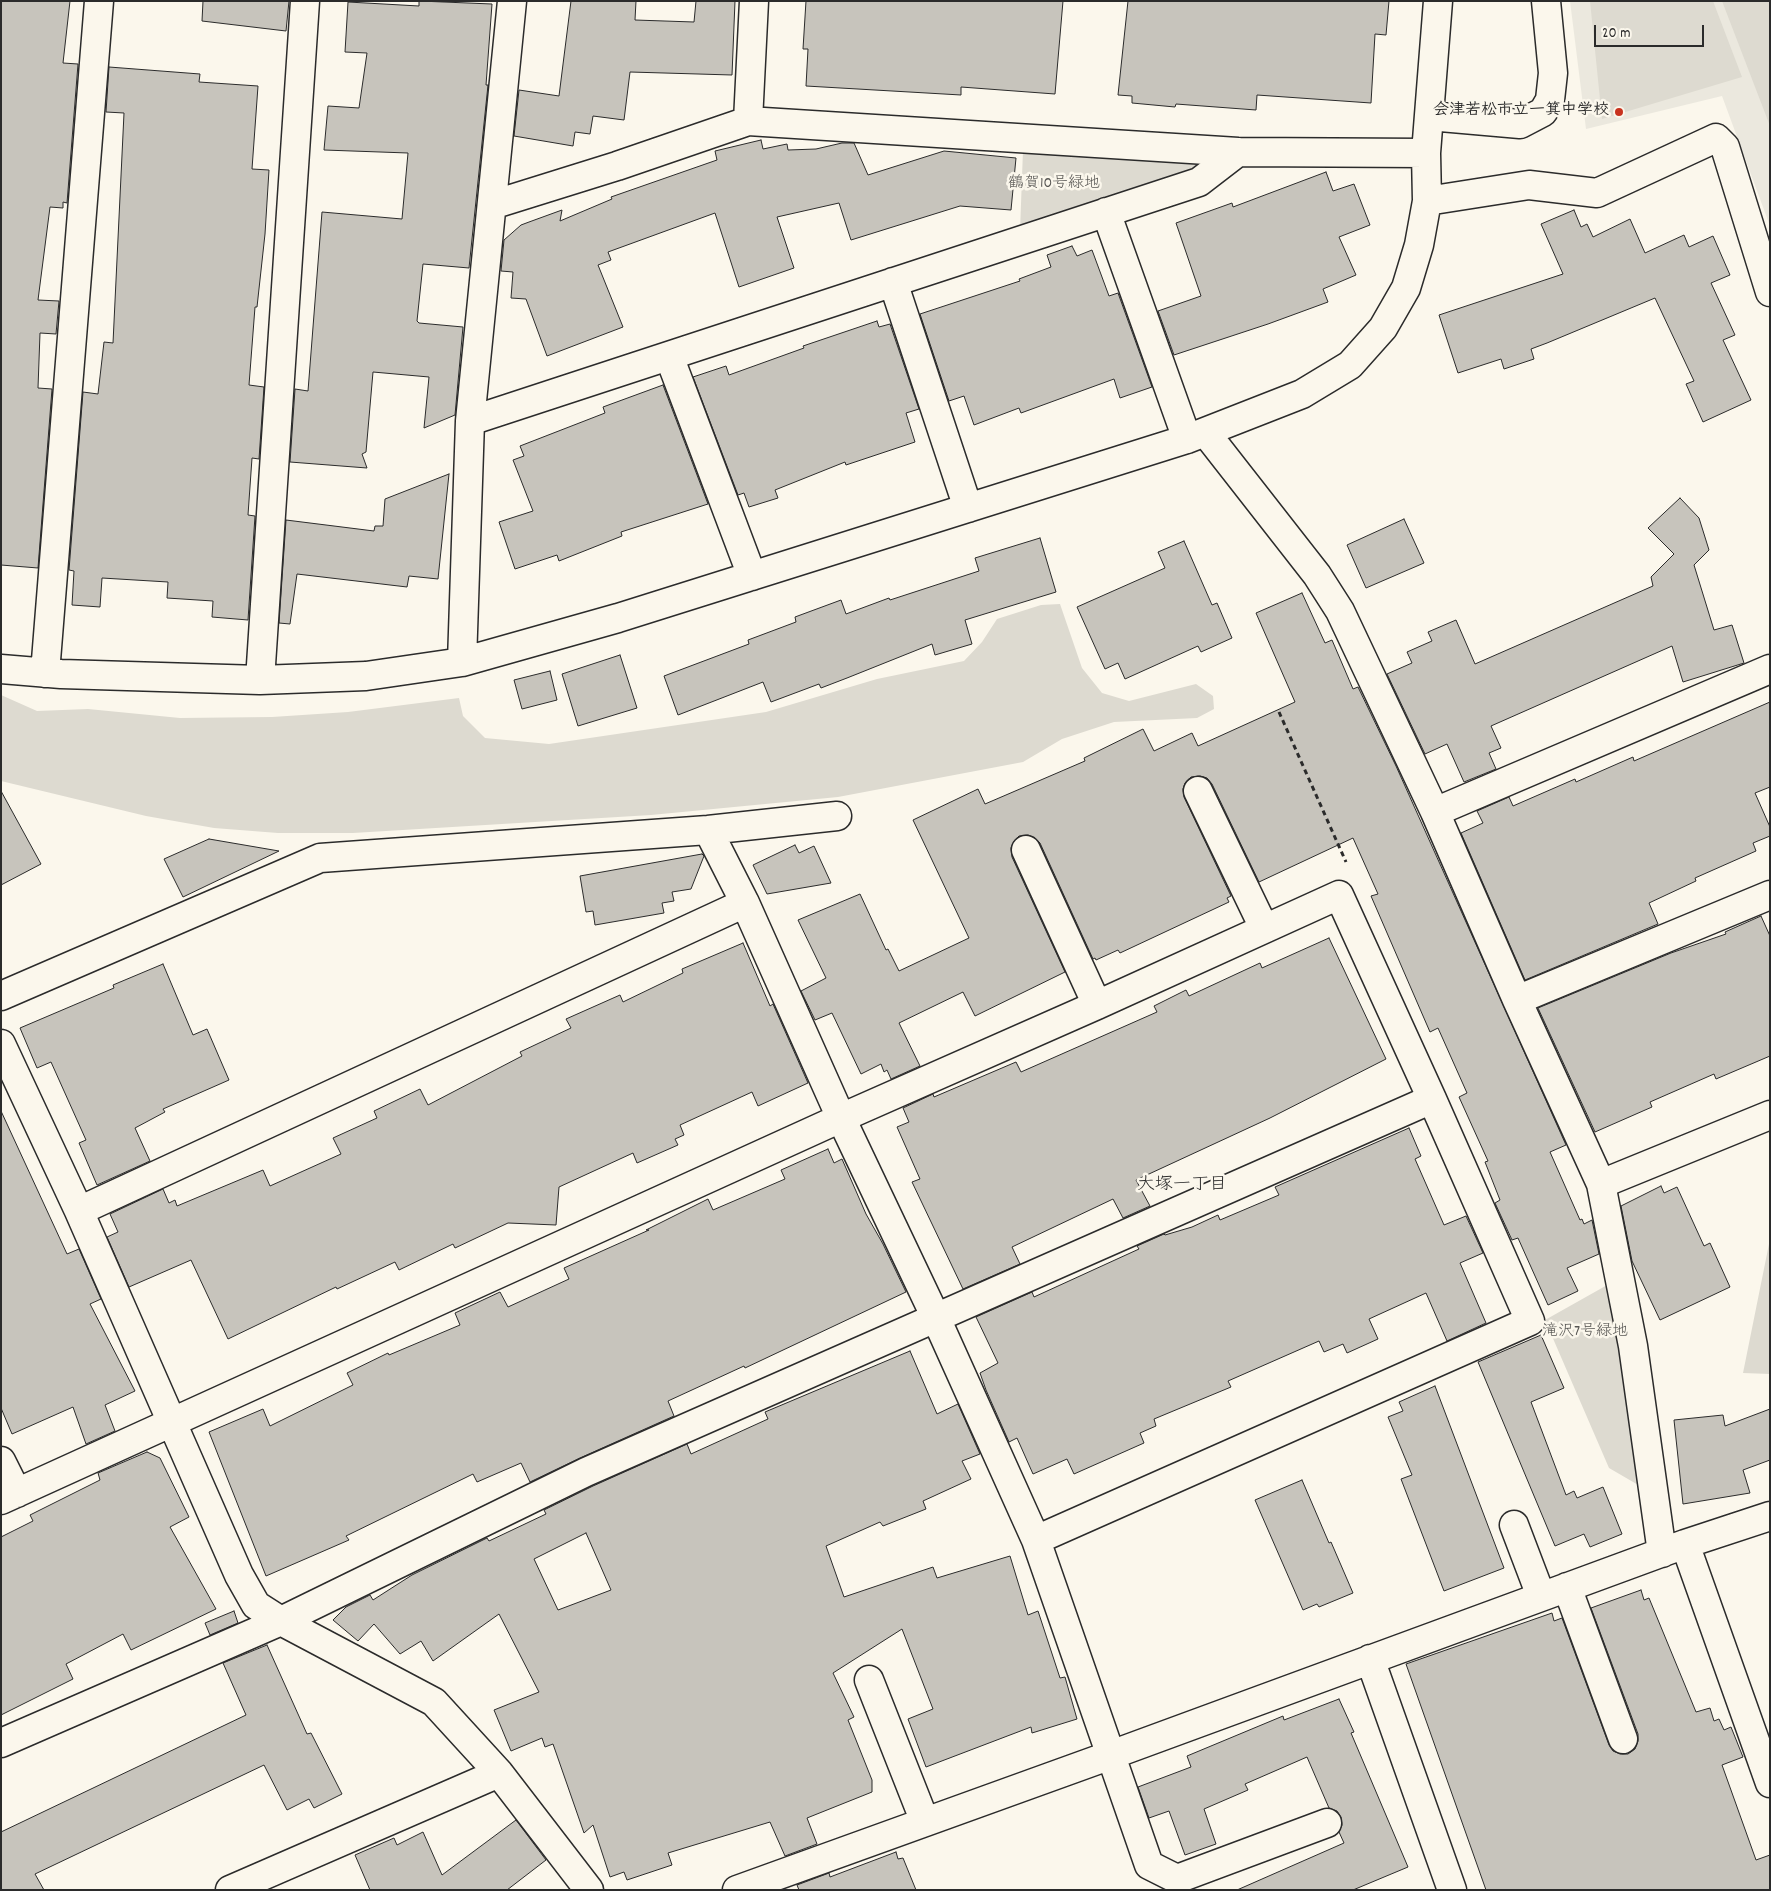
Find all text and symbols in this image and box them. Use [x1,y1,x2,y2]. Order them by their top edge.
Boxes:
scale bar [1596,15,1706,47]
text: 20 m [1602,23,1630,45]
place label: 会津若松市立一箕中学校 [1433,102,1609,122]
marker: 会津若松市立一箕中学校 [1613,106,1625,118]
park label: 鶴賀10号緑地 [1008,175,1100,195]
district label: 大塚一丁目 [1137,1176,1227,1198]
park label: 滝沢7号緑地 [1542,1323,1628,1343]

